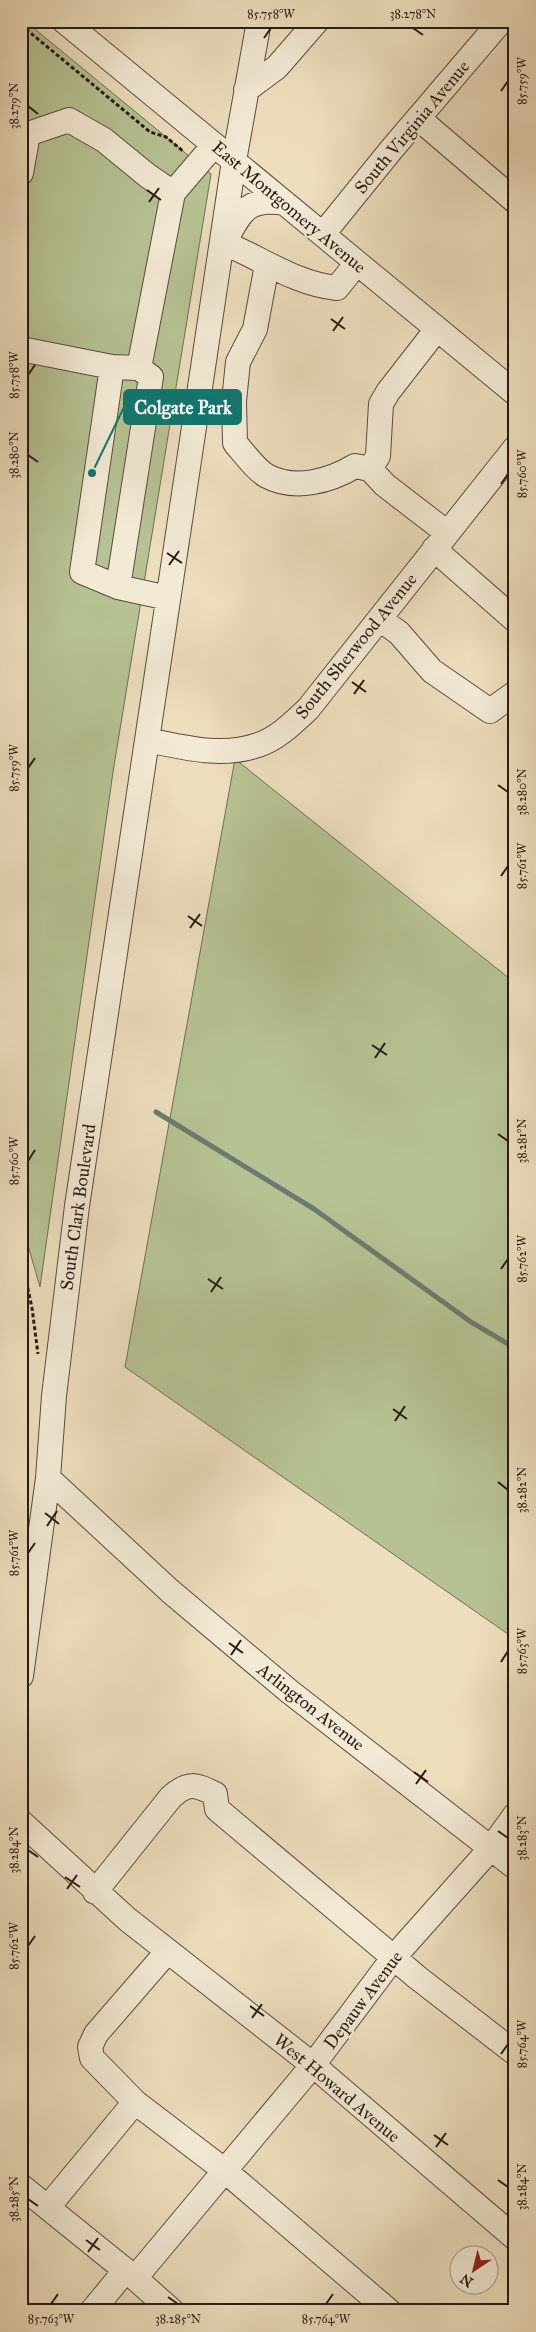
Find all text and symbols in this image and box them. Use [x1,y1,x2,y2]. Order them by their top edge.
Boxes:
text: 85.758°W [247,7,295,21]
text: 38.278°N [390,7,436,21]
street label: South Virginia Avenue [350,56,475,199]
text: 85.759°W [515,57,529,105]
text: 38.279°N [7,83,21,129]
street label: East Montgomery Avenue [207,136,370,279]
text: 85.758°W [7,351,21,399]
callout: Colgate Park [124,390,241,424]
text: Colgate Park [134,396,233,420]
text: 38.280°N [7,431,21,479]
text: 85.760°W [515,449,529,498]
street label: South Sherwood Avenue [290,569,422,723]
text: 85.759°W [7,744,21,792]
text: 38.280°N [515,768,529,816]
text: 85.761°W [515,842,529,889]
text: 38.281°N [515,1118,529,1164]
street label: South Clark Boulevard [55,1122,101,1292]
text: 85.760°W [7,1136,21,1185]
text: 85.762°W [515,1235,529,1283]
text: 38.282°N [515,1467,529,1513]
text: 85.761°W [7,1529,21,1576]
text: 85.763°W [515,1627,529,1674]
street label: Arlington Avenue [252,1658,369,1756]
text: 38.283°N [515,1815,529,1861]
text: 38.284°N [7,1826,21,1874]
text: 85.762°W [7,1922,21,1970]
street label: Depauw Avenue [319,1946,407,2054]
text: 85.764°W [515,2019,529,2068]
street label: West Howard Avenue [269,2029,405,2147]
text: 38.284°N [515,2163,529,2211]
text: 38.285°N [7,2176,21,2222]
north arrow [448,2244,498,2294]
text: N [457,2270,477,2291]
text: 85.763°W [28,2312,75,2326]
text: 38.285°N [155,2312,201,2326]
text: 85.764°W [302,2312,351,2326]

